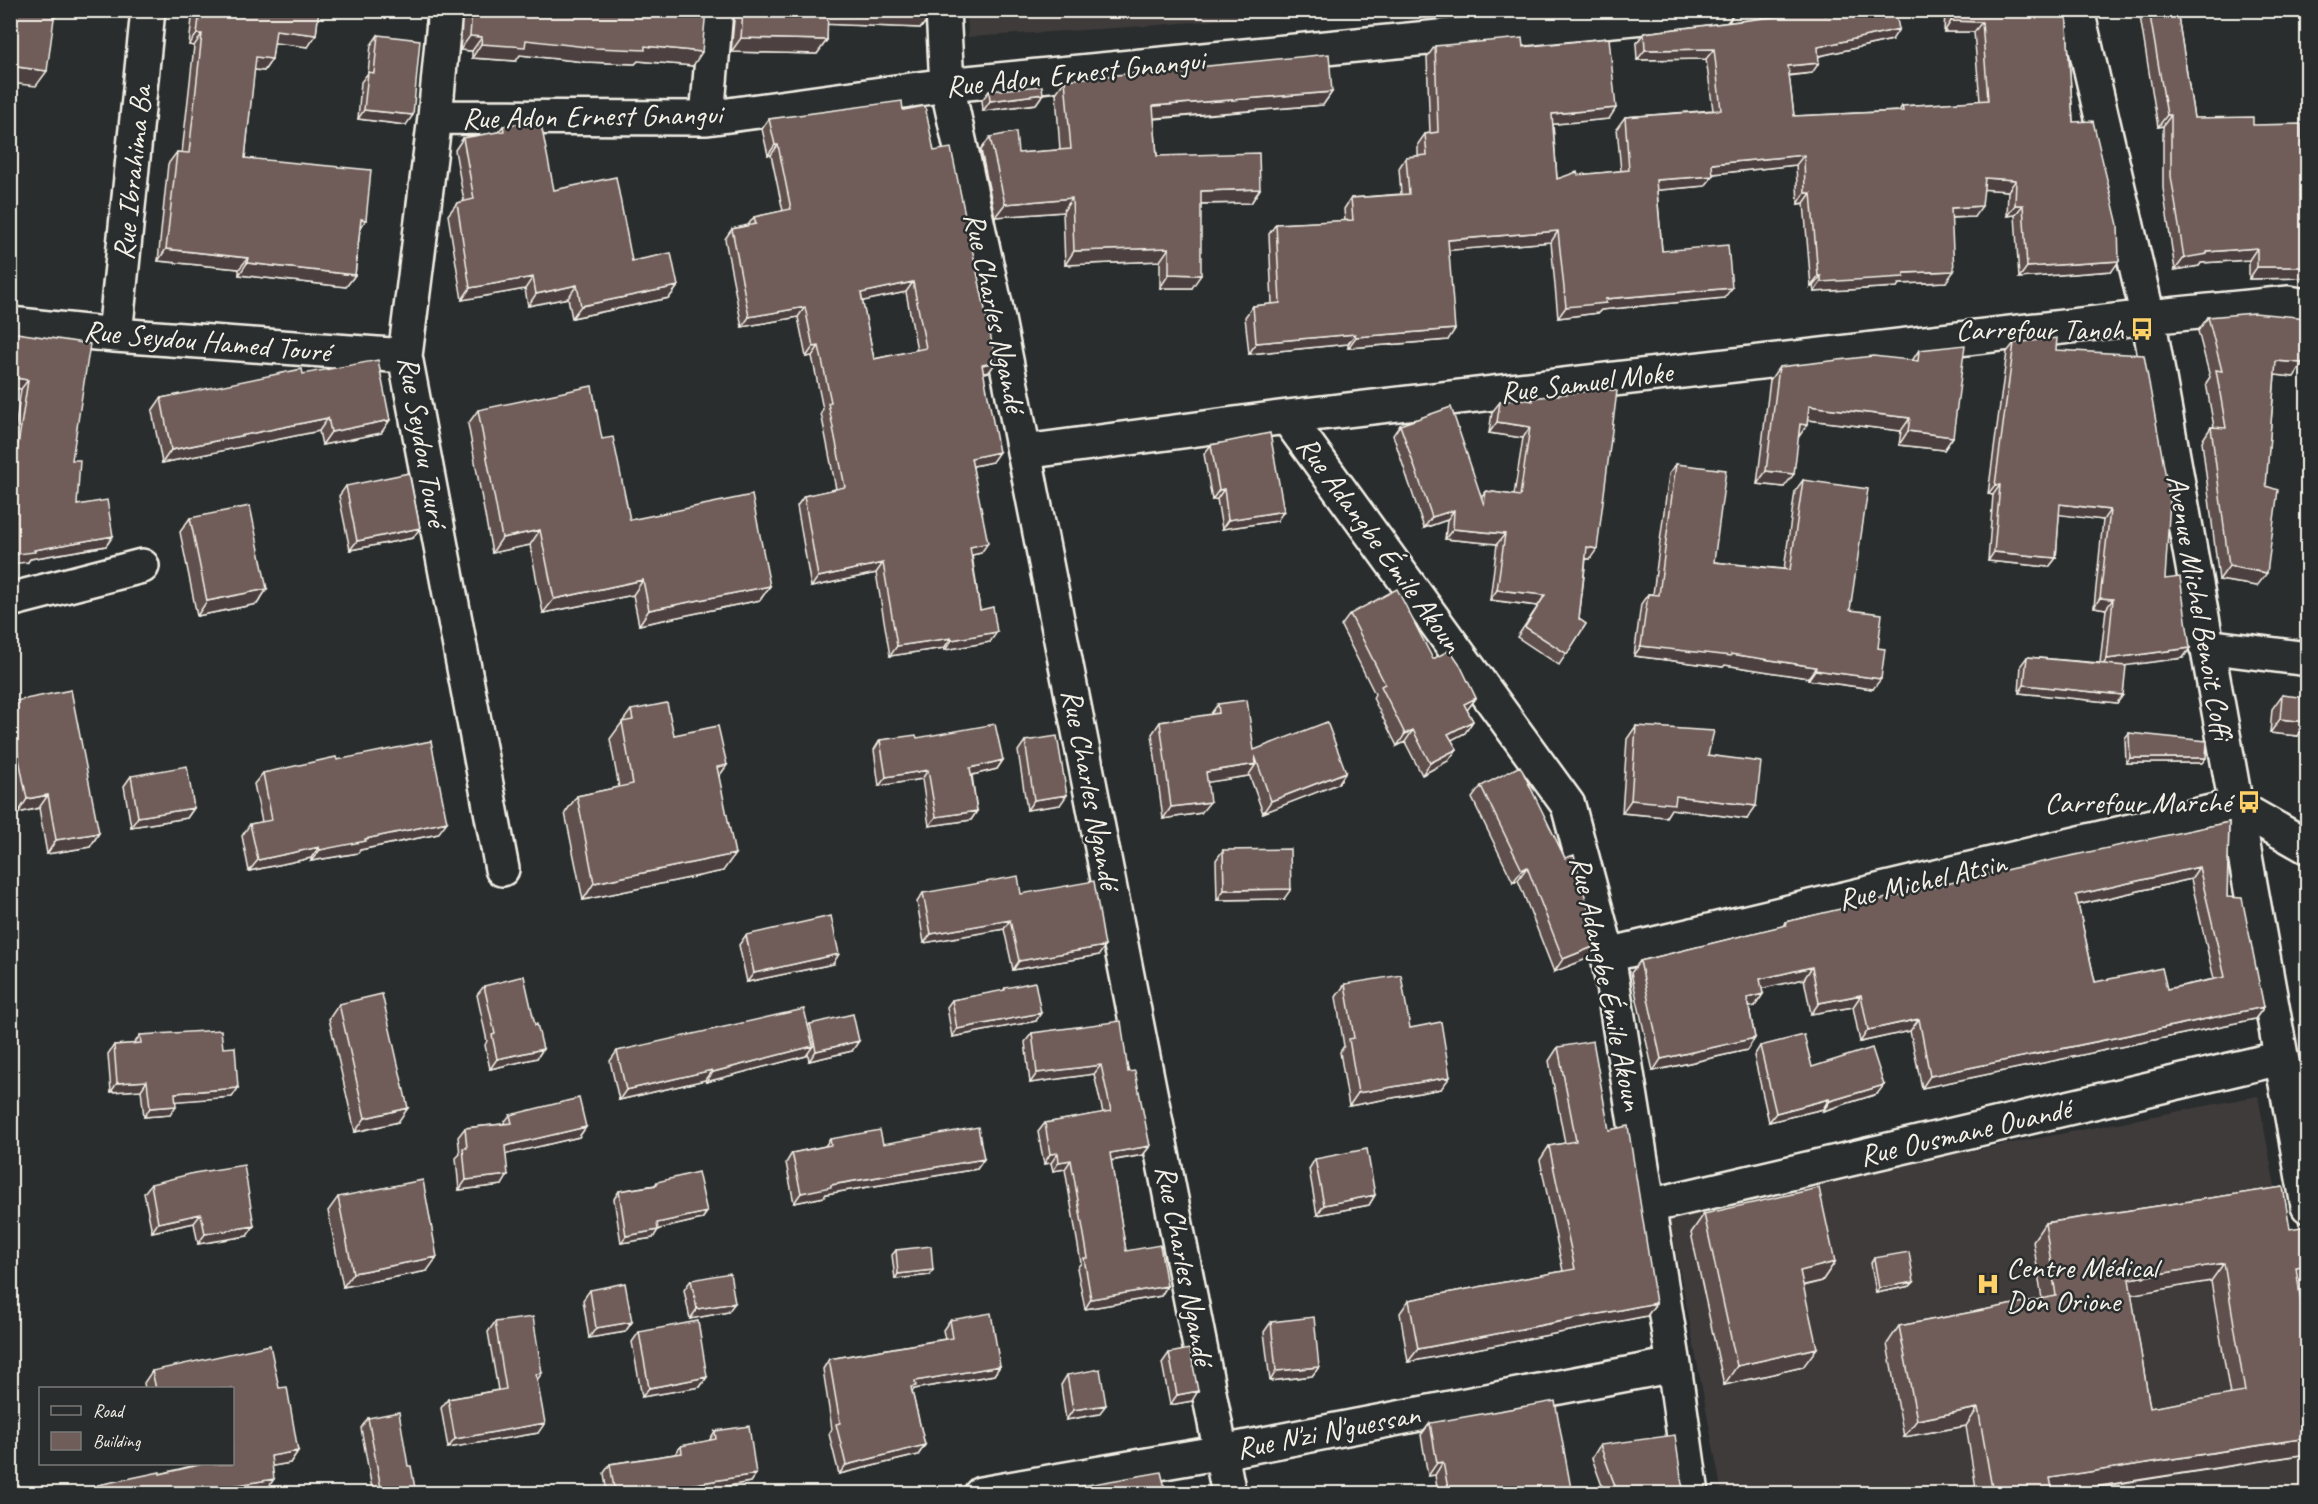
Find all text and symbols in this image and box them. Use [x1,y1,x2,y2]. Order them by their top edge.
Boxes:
street label: Rue Adon Ernest Gnangui [944,40,1210,105]
street label: Rue Ibrahima Ba [104,81,160,262]
street label: Rue Adon Ernest Gnangui [462,95,726,137]
street label: Rue Charles Ngandé [955,209,1036,419]
place label: Carrefour Tanoh [1956,310,2124,348]
street label: Rue Seydou Hamed Touré [82,311,336,371]
bus stop icon: Carrefour Tanoh [2129,316,2155,342]
street label: Rue Samuel Moke [1498,352,1676,411]
street label: Rue Seydou Touré [389,353,457,533]
street label: Rue Adangbe Émile Akoun [1289,428,1472,661]
street label: Avenue Michel Benoit Coffi [2158,472,2243,745]
street label: Rue Charles Ngandé [1053,686,1130,896]
place label: Carrefour Marché [2045,783,2235,821]
bus stop icon: Carrefour Marché [2236,789,2262,815]
street label: Rue Michel Atsin [1834,843,2011,919]
street label: Rue Adangbe Émile Akoun [1562,852,1653,1115]
street label: Rue Ousmane Ouandé [1856,1088,2078,1175]
street label: Rue Charles Ngandé [1147,1162,1224,1372]
place label: Centre Médical Don Orione [2006,1248,2162,1320]
hospital icon: Centre Médical Don Orione [1975,1271,2001,1297]
legend [39,1387,234,1465]
street label: Rue N'zi N'guessan [1233,1394,1424,1467]
text: Road [93,1400,126,1422]
text: Building [93,1430,142,1452]

